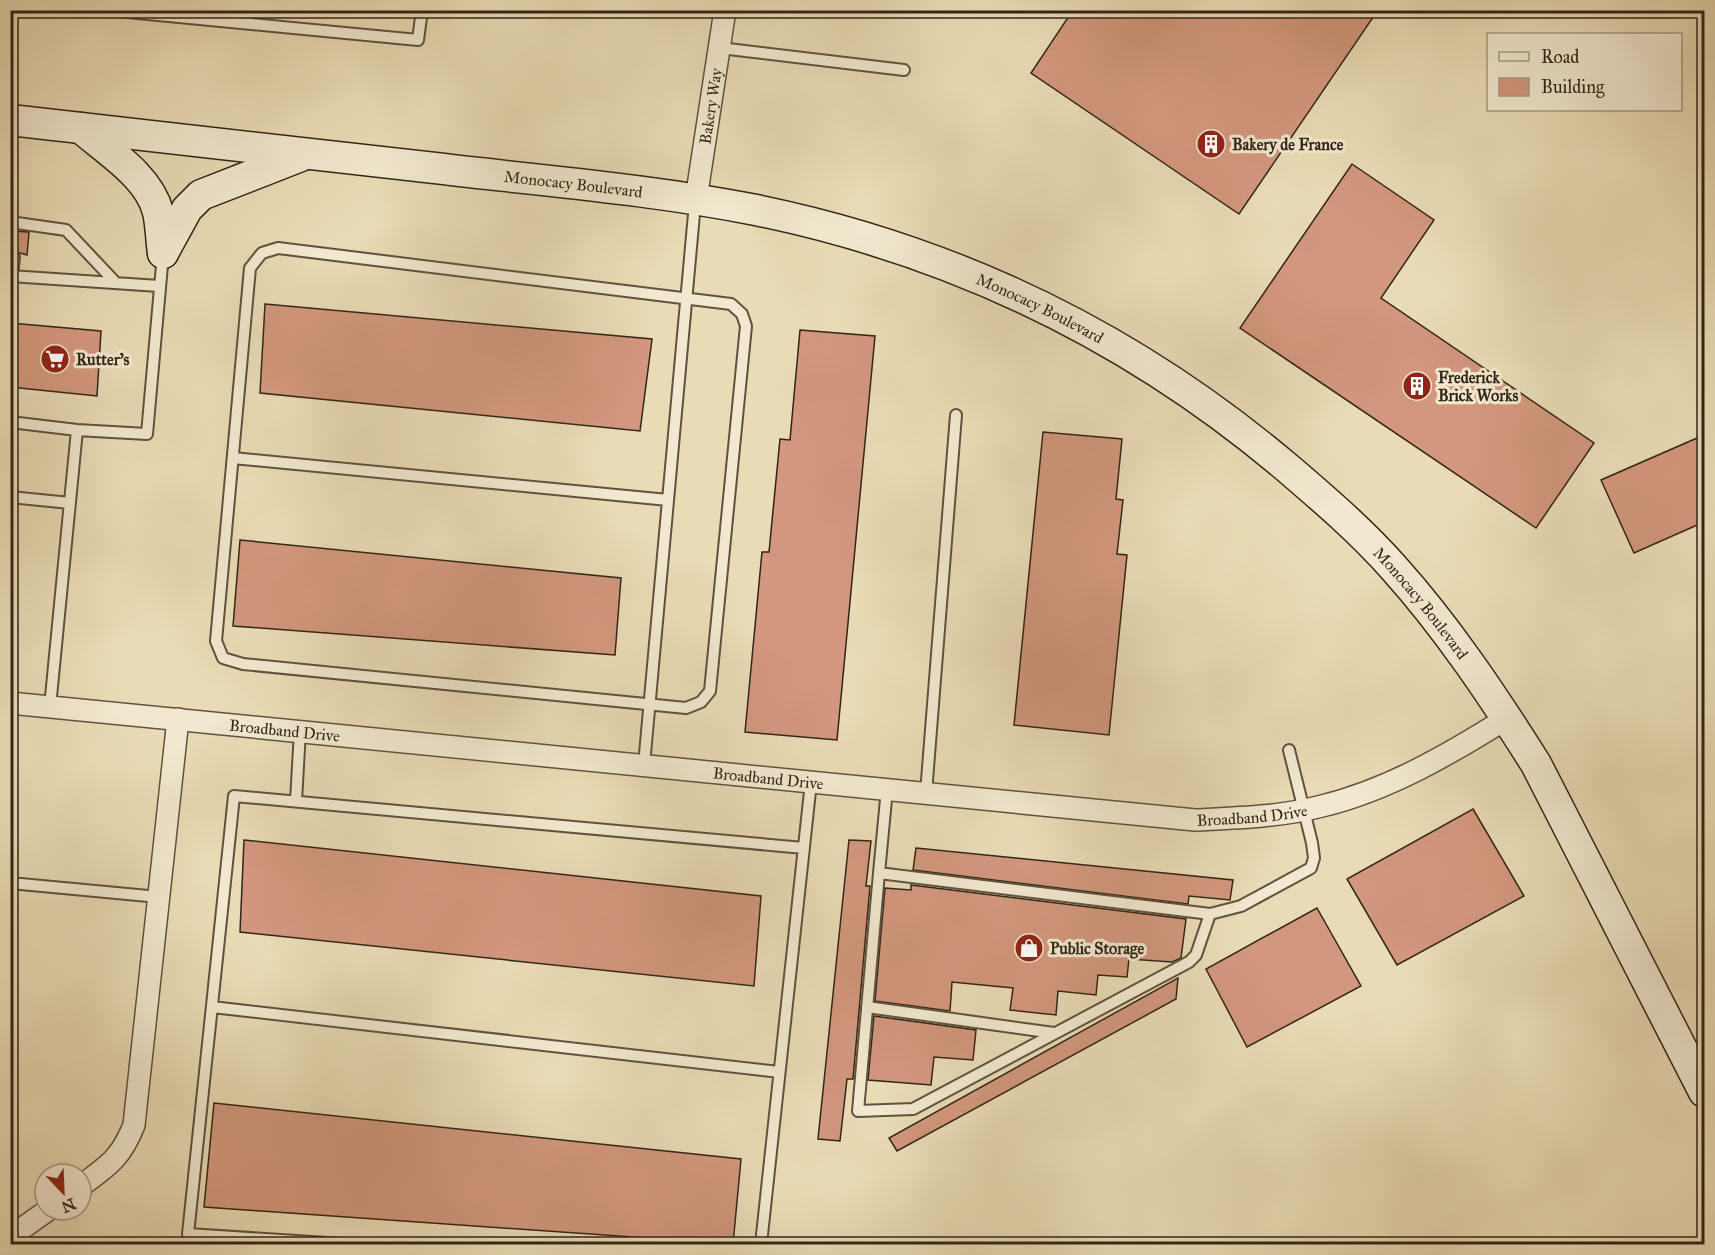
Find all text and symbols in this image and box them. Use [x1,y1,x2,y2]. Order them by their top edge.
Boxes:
legend [1487,33,1682,111]
text: Road [1541,46,1579,68]
street label: Bakery Way [695,66,726,145]
text: Building [1541,76,1605,99]
building icon: Bakery de France [1195,128,1227,160]
place label: Bakery de France [1232,135,1344,155]
street label: Monocacy Boulevard [503,166,644,201]
street label: Monocacy Boulevard [974,269,1107,347]
supermarket icon: Rutter's [39,343,71,375]
place label: Rutter's [76,350,130,369]
place label: Frederick Brick Works [1438,368,1518,405]
building icon: Frederick Brick Works [1401,370,1433,402]
street label: Monocacy Boulevard [1370,543,1472,663]
street label: Broadband Drive [228,715,341,745]
street label: Broadband Drive [712,763,825,793]
street label: Broadband Drive [1196,800,1309,829]
shop icon: Public Storage [1013,932,1045,964]
place label: Public Storage [1050,939,1144,959]
north arrow [33,1162,93,1222]
text: N [58,1194,79,1217]

